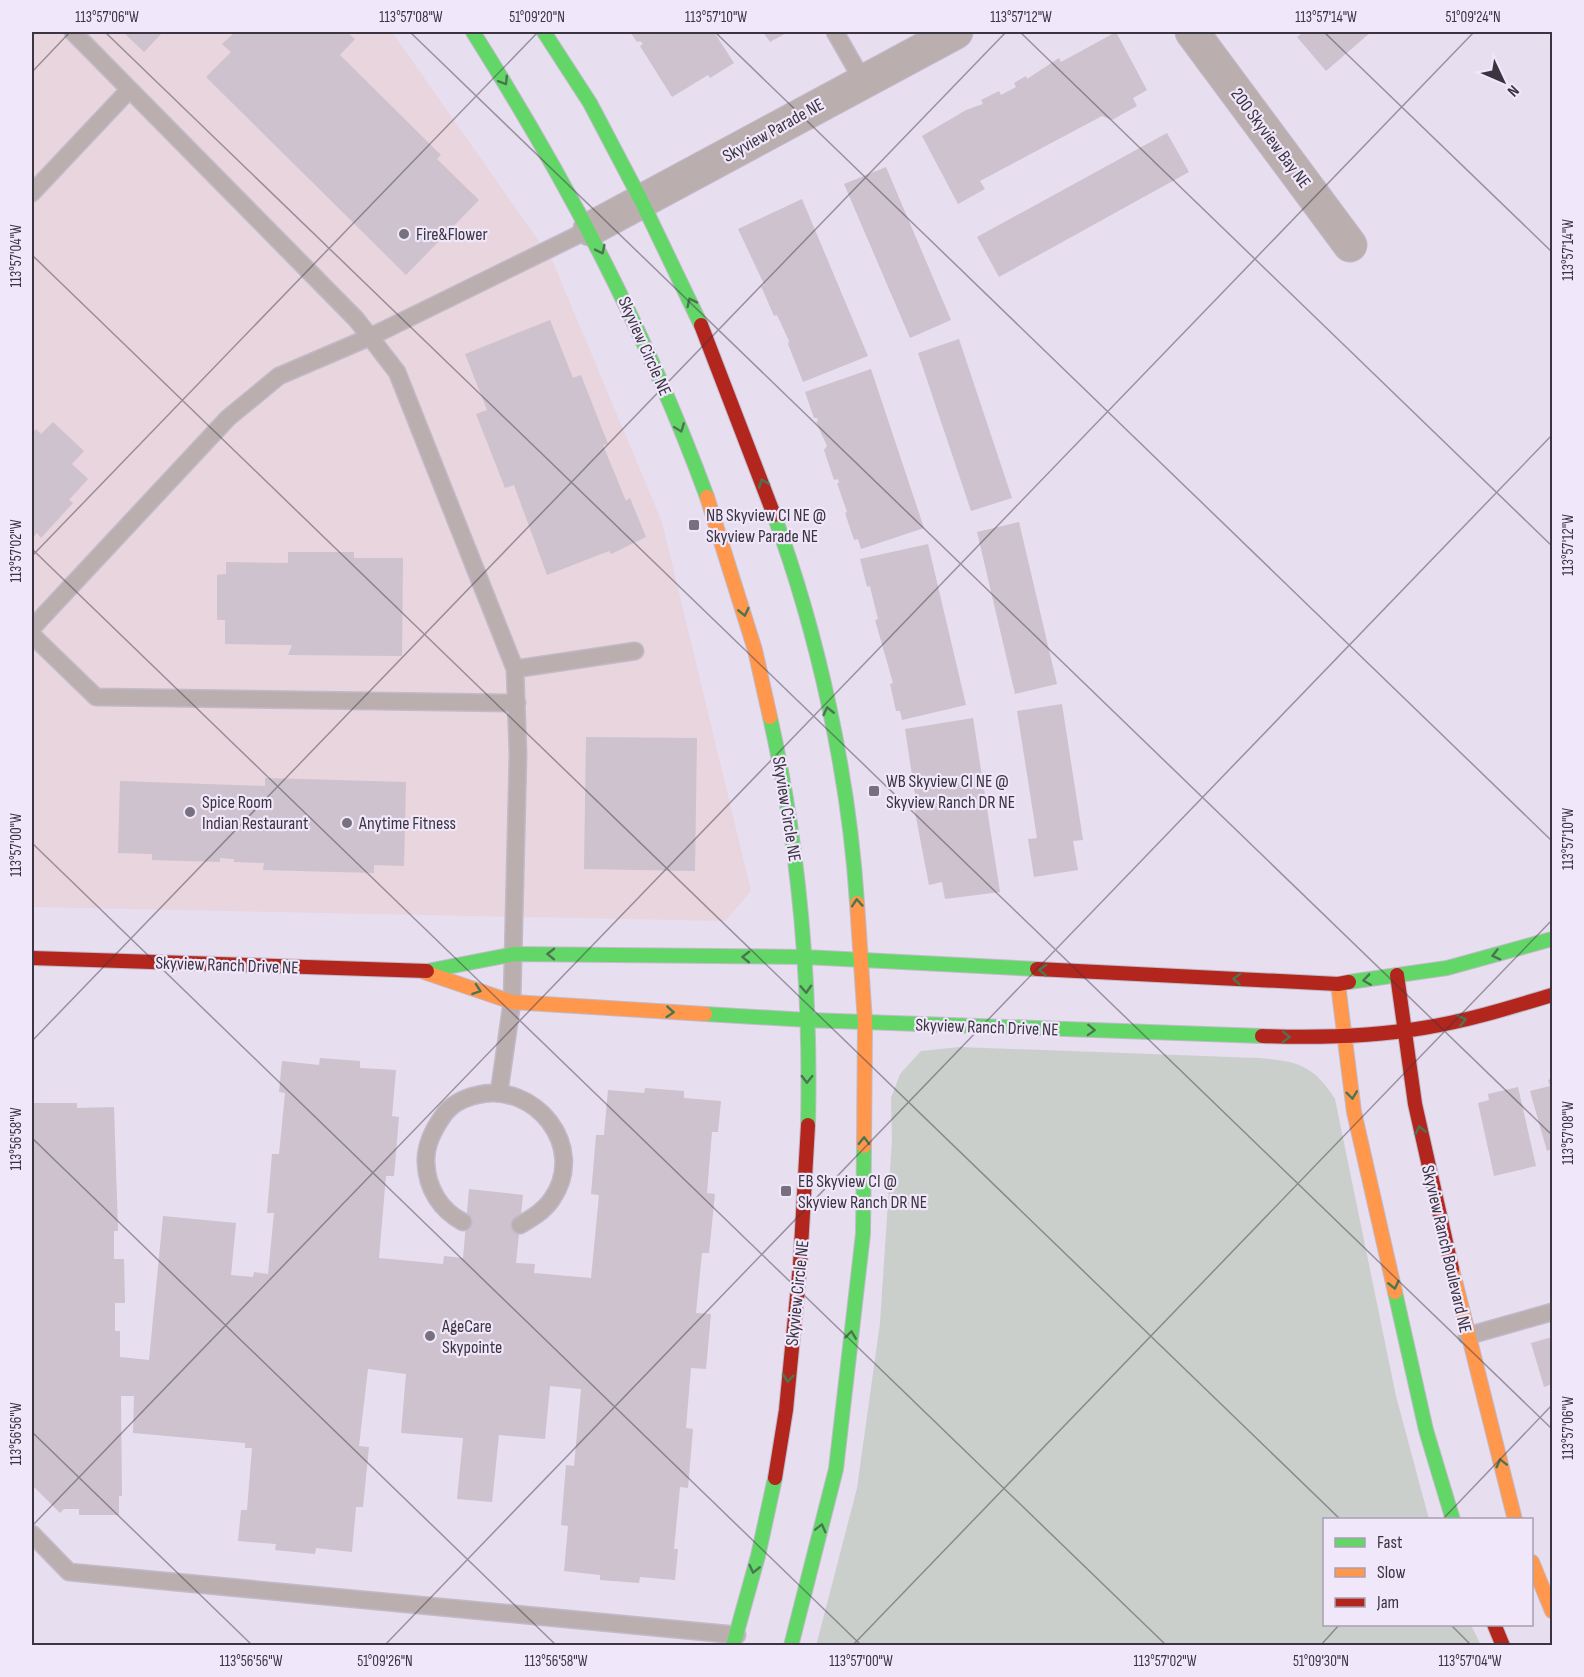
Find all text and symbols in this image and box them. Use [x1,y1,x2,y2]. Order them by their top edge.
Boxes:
text: 113°57'06"W [75,8,139,27]
text: 113°57'08"W [379,8,443,27]
text: 51°09'20"N [509,8,565,27]
text: 113°57'10"W [685,8,747,27]
text: 113°57'12"W [990,8,1052,27]
text: 113°57'14"W [1295,8,1357,27]
text: 51°09'24"N [1445,8,1501,27]
north arrow [1473,51,1533,111]
one-way arrow [497,75,509,85]
text: N [1503,81,1523,100]
street label: 200 Skyview Bay NE [1226,84,1315,192]
street label: Skyview Parade NE [719,94,827,167]
text: 113°57'14"W [1559,219,1578,281]
text: 113°57'04"W [7,224,26,288]
place label: Fire&Flower [416,224,488,245]
marker: Fire&Flower [397,227,411,241]
one-way arrow [594,244,605,255]
street label: Skyview Circle NE [613,293,676,399]
one-way arrow [686,297,698,308]
one-way arrow [673,422,686,433]
one-way arrow [757,478,770,489]
place label: NB Skyview CI NE @ Skyview Parade NE [706,505,826,547]
text: 113°57'12"W [1559,514,1578,576]
marker: NB Skyview CI NE @ Skyview Parade NE [687,518,701,532]
text: 113°57'02"W [7,519,26,583]
one-way arrow [737,607,750,617]
one-way arrow [822,706,835,716]
street label: Skyview Circle NE [768,755,805,863]
place label: WB Skyview CI NE @ Skyview Ranch DR NE [886,771,1015,813]
marker: WB Skyview CI NE @ Skyview Ranch DR NE [867,784,881,798]
place label: Spice Room Indian Restaurant [202,792,309,834]
marker: Spice Room Indian Restaurant [183,805,197,819]
text: 113°57'10"W [1559,808,1578,870]
text: 113°57'00"W [7,813,26,877]
place label: Anytime Fitness [358,813,456,834]
marker: Anytime Fitness [340,816,354,830]
one-way arrow [851,899,864,908]
one-way arrow [547,948,556,960]
one-way arrow [1491,948,1501,961]
one-way arrow [742,951,751,963]
street label: Skyview Ranch Drive NE [155,953,299,978]
one-way arrow [1038,964,1047,976]
one-way arrow [1233,973,1242,986]
one-way arrow [1363,973,1372,985]
one-way arrow [472,983,482,996]
one-way arrow [800,984,813,993]
one-way arrow [666,1005,675,1018]
street label: Skyview Ranch Drive NE [915,1015,1059,1040]
one-way arrow [1457,1015,1467,1028]
one-way arrow [1087,1024,1096,1036]
one-way arrow [1282,1030,1291,1043]
one-way arrow [801,1074,813,1083]
one-way arrow [1345,1090,1358,1100]
text: 113°57'08"W [1559,1101,1578,1165]
text: 113°56'58"W [7,1107,26,1170]
one-way arrow [1415,1126,1428,1136]
one-way arrow [858,1137,870,1146]
street label: Skyview Ranch Boulevard NE [1417,1163,1476,1335]
place label: EB Skyview CI @ Skyview Ranch DR NE [798,1171,927,1213]
marker: EB Skyview CI @ Skyview Ranch DR NE [779,1184,793,1198]
street label: Skyview Circle NE [782,1239,813,1347]
one-way arrow [1387,1280,1400,1290]
place label: AgeCare Skypointe [441,1316,502,1358]
marker: AgeCare Skypointe [423,1329,437,1343]
one-way arrow [844,1331,857,1340]
one-way arrow [782,1373,795,1382]
text: 113°57'06"W [1559,1396,1578,1460]
text: 113°56'56"W [7,1402,26,1465]
one-way arrow [1495,1458,1508,1468]
legend [1323,1518,1533,1626]
one-way arrow [814,1523,827,1533]
text: Fast [1377,1532,1403,1553]
text: Slow [1377,1562,1406,1583]
one-way arrow [748,1564,761,1574]
text: Jam [1376,1592,1399,1613]
text: 113°56'56"W [220,1652,283,1671]
text: 51°09'26"N [357,1652,413,1671]
text: 113°56'58"W [525,1652,588,1671]
text: 113°57'00"W [829,1652,893,1671]
text: 113°57'02"W [1133,1652,1197,1671]
text: 51°09'30"N [1293,1652,1349,1671]
text: 113°57'04"W [1438,1652,1502,1671]

